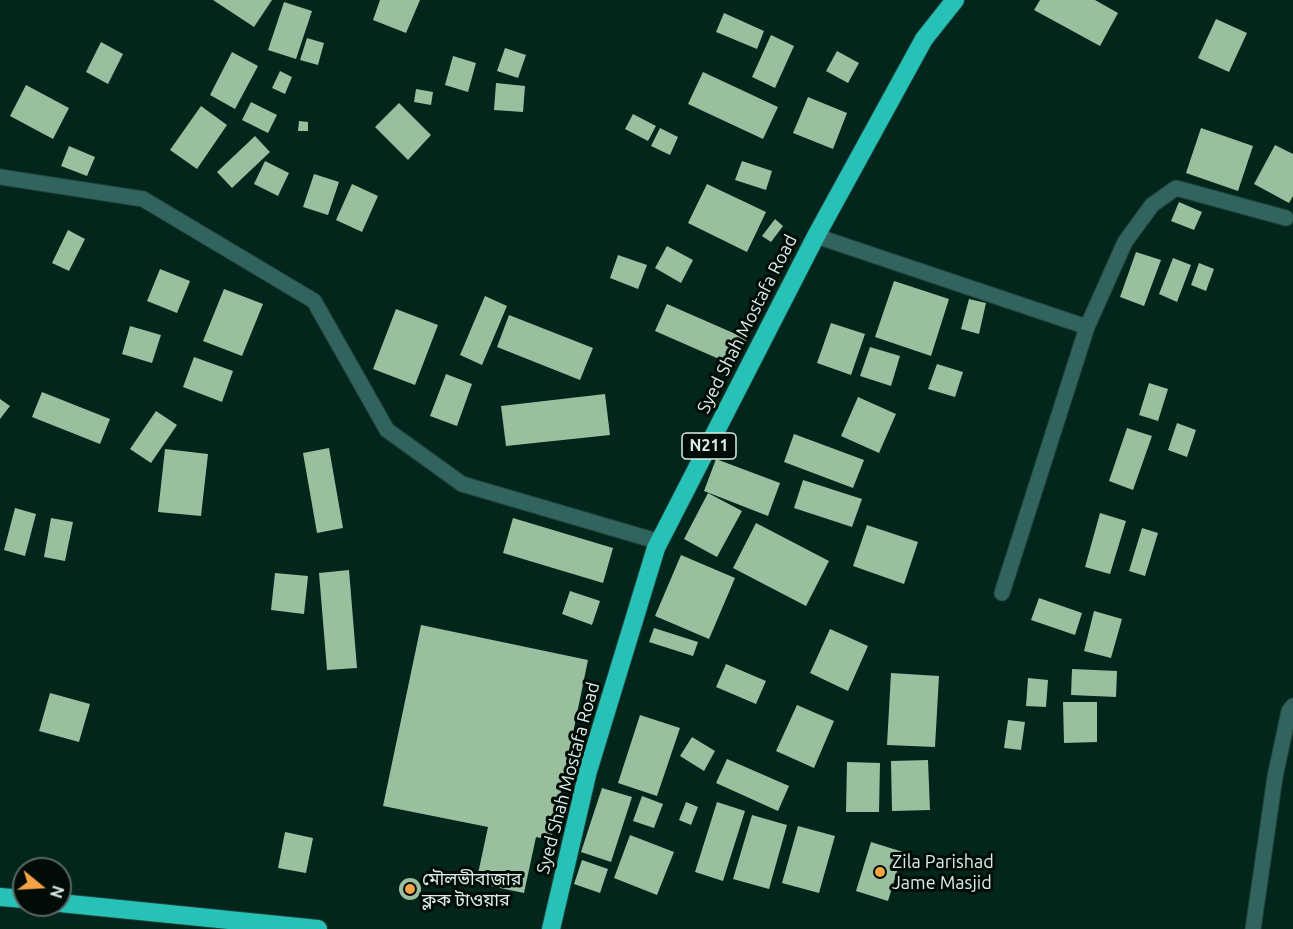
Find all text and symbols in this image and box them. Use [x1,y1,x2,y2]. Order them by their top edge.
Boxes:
street label: Syed Shah Mostafa Road [692,231,802,417]
road number: N211 [682,433,736,459]
street label: Syed Shah Mostafa Road [532,680,604,876]
place label: Zila Parishad Jame Masjid [892,851,994,894]
north arrow [12,857,72,917]
marker: Zila Parishad Jame Masjid [873,865,887,879]
place label: মৌলভীবাজার ক্লক টাওয়ার [422,868,521,910]
marker: মৌলভীবাজার ক্লক টাওয়ার [403,882,417,896]
text: N [47,883,68,900]

